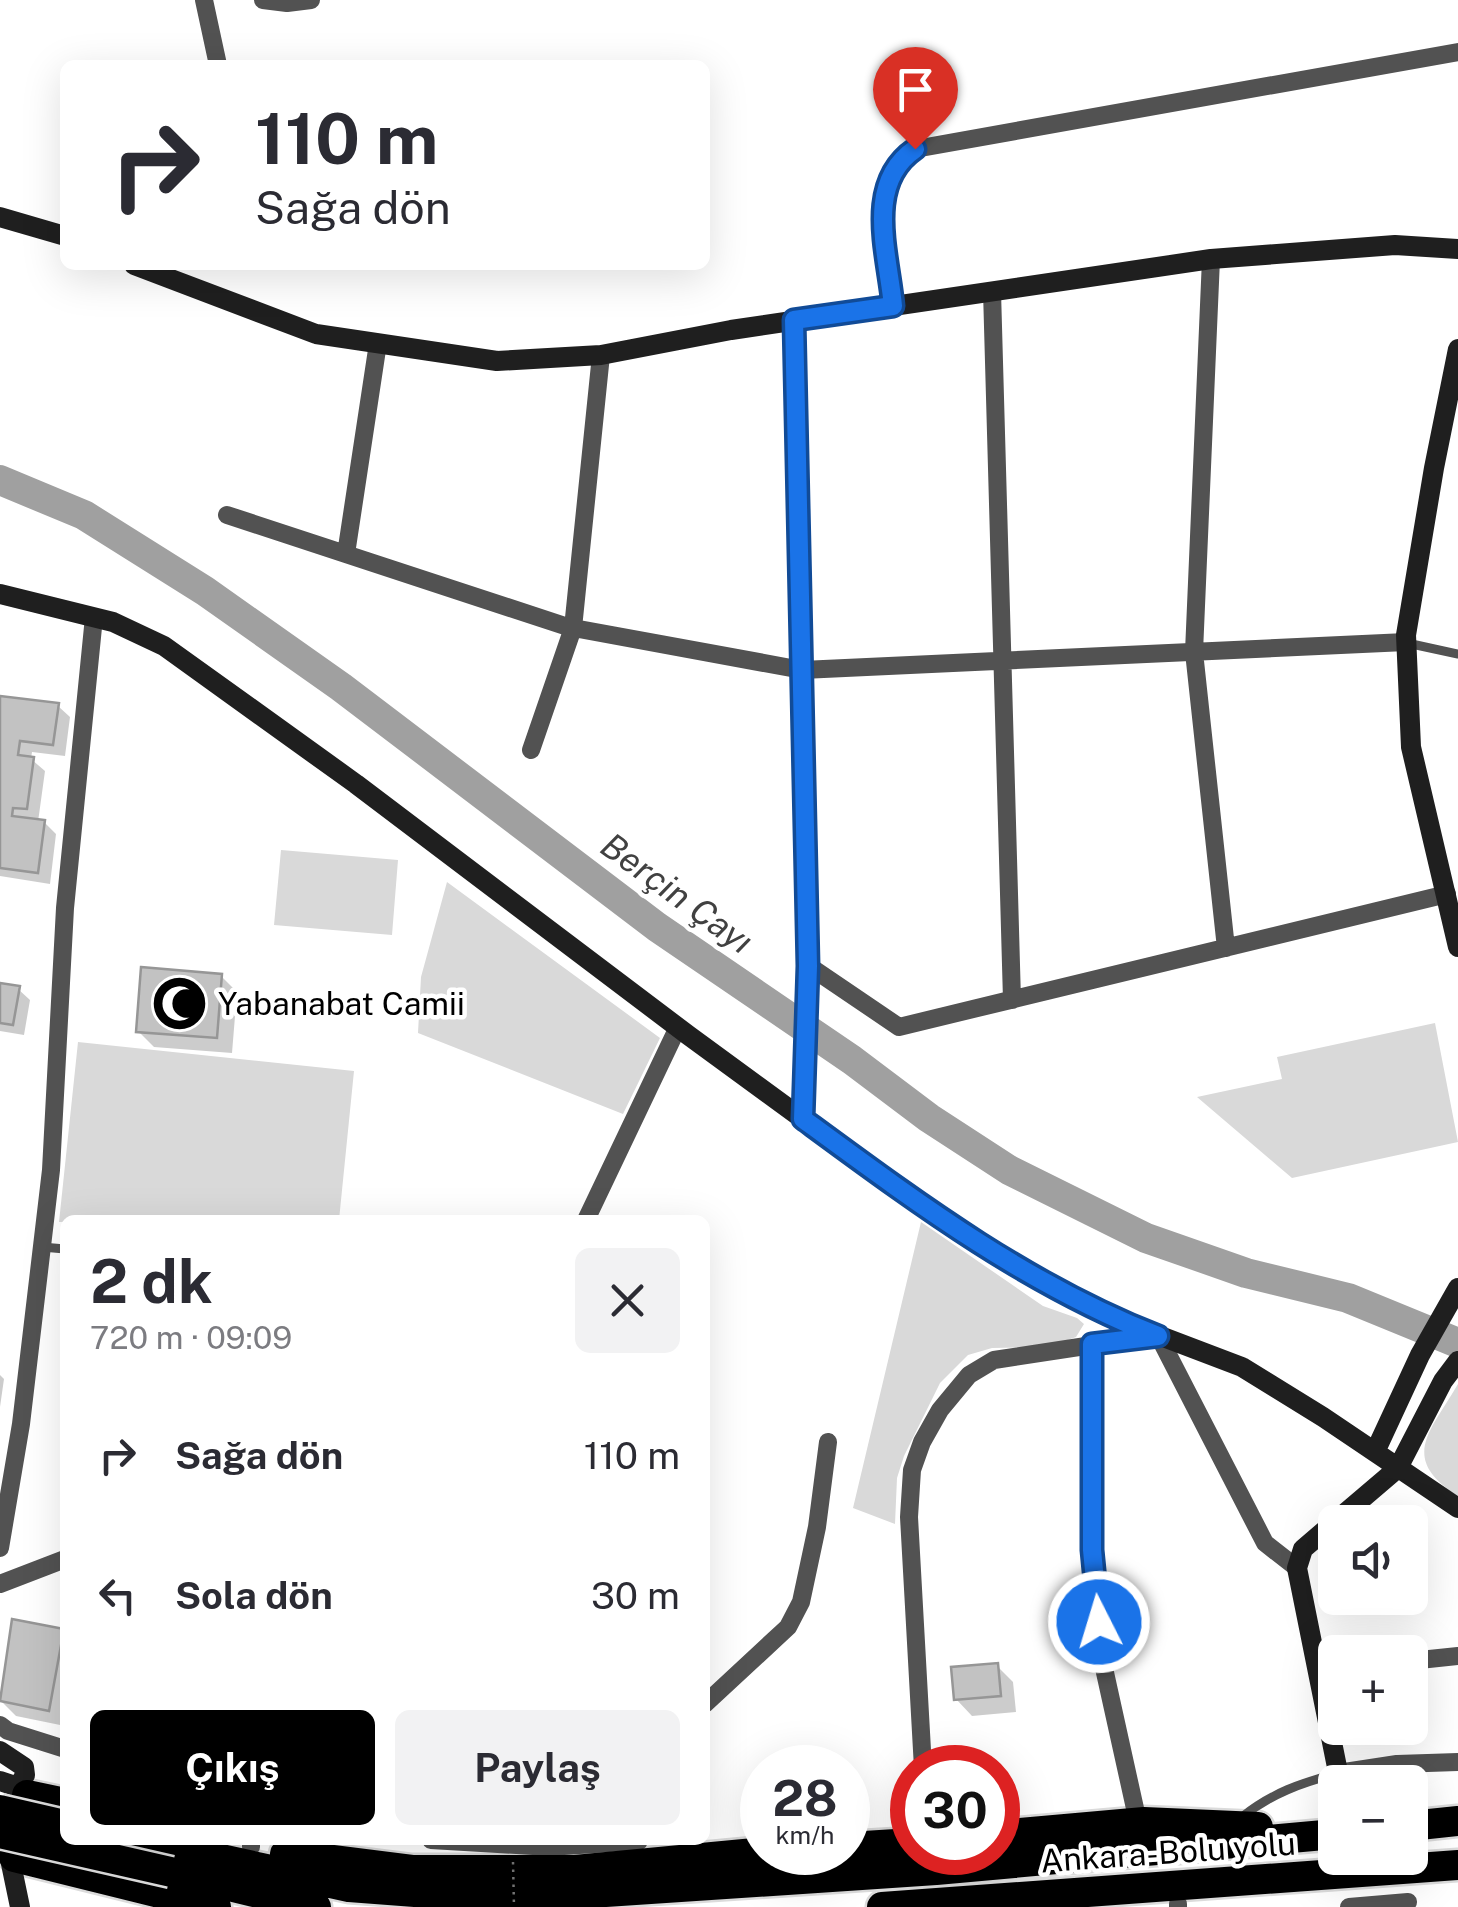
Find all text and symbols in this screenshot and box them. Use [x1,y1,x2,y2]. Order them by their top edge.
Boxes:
pin [873,47,958,150]
icon: arrive [888,62,943,117]
text: 110 m [255,97,439,180]
icon: right [90,100,220,230]
text: Sağa dön [255,181,451,234]
water label: Berçin Çayı [593,824,761,962]
mosque icon: Yabanabat Camii [149,973,209,1033]
place label: Yabanabat Camii [218,985,465,1022]
text: 2 dk [90,1246,213,1317]
button: close [575,1248,680,1353]
text: 720 m · 09:09 [90,1319,292,1356]
icon: right [90,1428,145,1483]
text: Sağa dön [175,1433,343,1478]
text: 110 m [584,1433,680,1478]
map controls [1318,1505,1428,1875]
button: sound [1318,1505,1428,1615]
icon: left [90,1568,145,1623]
position arrow [1047,1570,1151,1674]
text: Sola dön [175,1573,333,1618]
text: 30 m [591,1573,680,1618]
button: + [1318,1635,1428,1745]
button: Çıkış [90,1710,375,1825]
button: Paylaş [395,1710,680,1825]
speed limit sign: 30 [890,1745,1020,1875]
button: − [1318,1765,1428,1875]
text: 28 [772,1768,838,1827]
text: km/h [776,1820,834,1850]
street label: Ankara-Bolu yolu [1039,1825,1297,1879]

